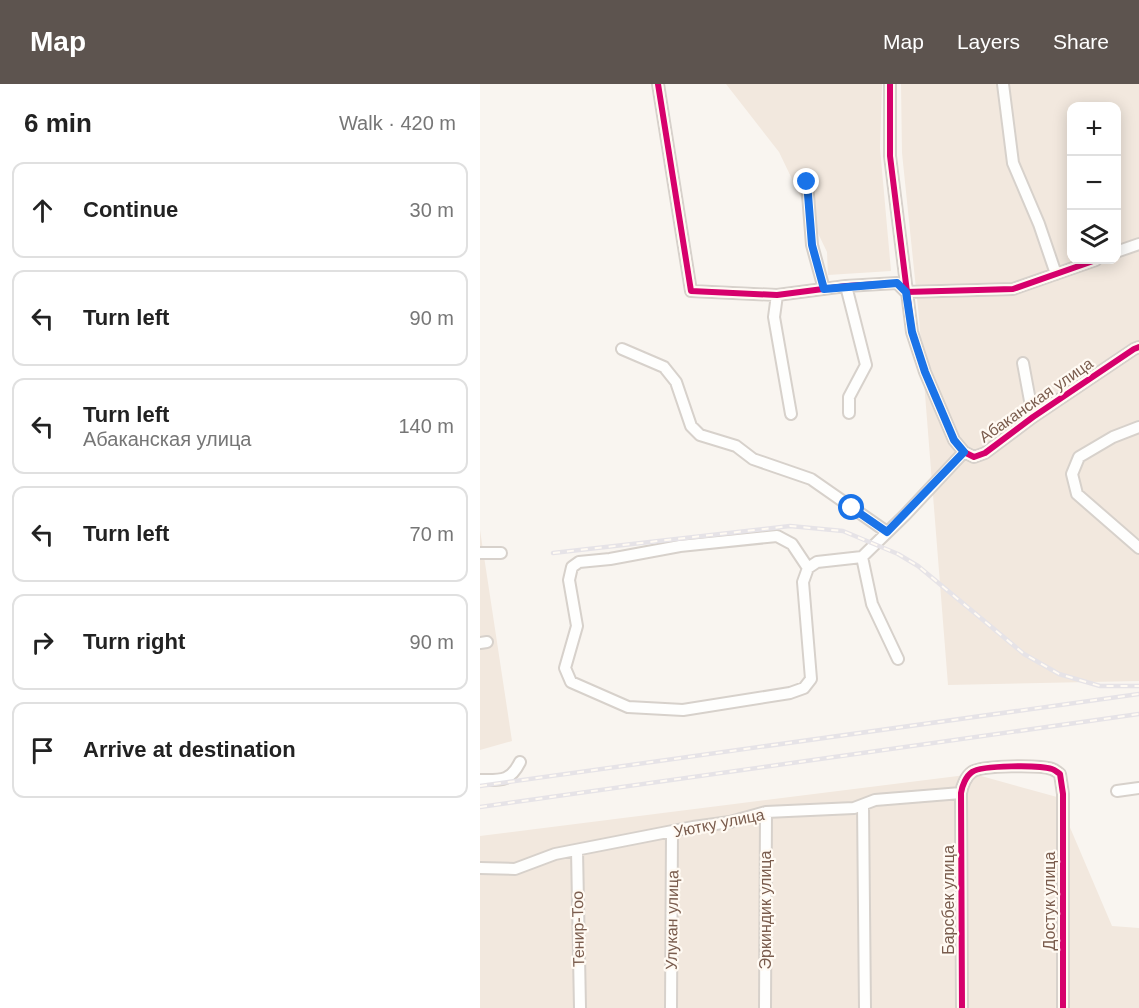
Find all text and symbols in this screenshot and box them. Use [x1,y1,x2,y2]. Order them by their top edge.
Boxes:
text: Map [30,26,86,57]
text: Map [883,30,924,53]
text: Layers [957,30,1020,53]
text: Share [1053,30,1109,53]
map controls [1067,102,1121,264]
button: + [1067,102,1121,156]
text: 6 min [24,108,92,138]
text: Walk · 420 m [339,112,456,134]
button: − [1067,156,1121,210]
route end [793,168,819,194]
icon: ahead [26,194,59,227]
text: Continue [83,197,178,222]
text: 30 m [410,199,454,221]
button: layers [1067,210,1121,264]
icon: left [26,302,59,335]
text: Turn left [83,305,169,330]
text: 90 m [410,307,454,329]
street label: Абаканская улица [976,354,1096,446]
text: Turn left [83,402,169,427]
icon: left [26,410,59,443]
text: 140 m [398,415,454,437]
text: Абаканская улица [83,428,252,450]
route start [838,494,864,520]
icon: left [26,518,59,551]
text: Turn left [83,521,169,546]
text: 70 m [410,523,454,545]
icon: right [26,626,59,659]
text: Turn right [83,629,185,654]
text: 90 m [410,631,454,653]
icon: arrive [26,734,59,767]
text: Arrive at destination [83,737,296,762]
street label: Уютку улица [672,806,766,840]
street label: Барсбек улица [940,845,957,955]
street label: Эркиндик улица [757,850,774,969]
street label: Достук улица [1041,851,1058,950]
street label: Улукан улица [663,870,681,970]
street label: Тенир-Тоо [569,891,587,967]

